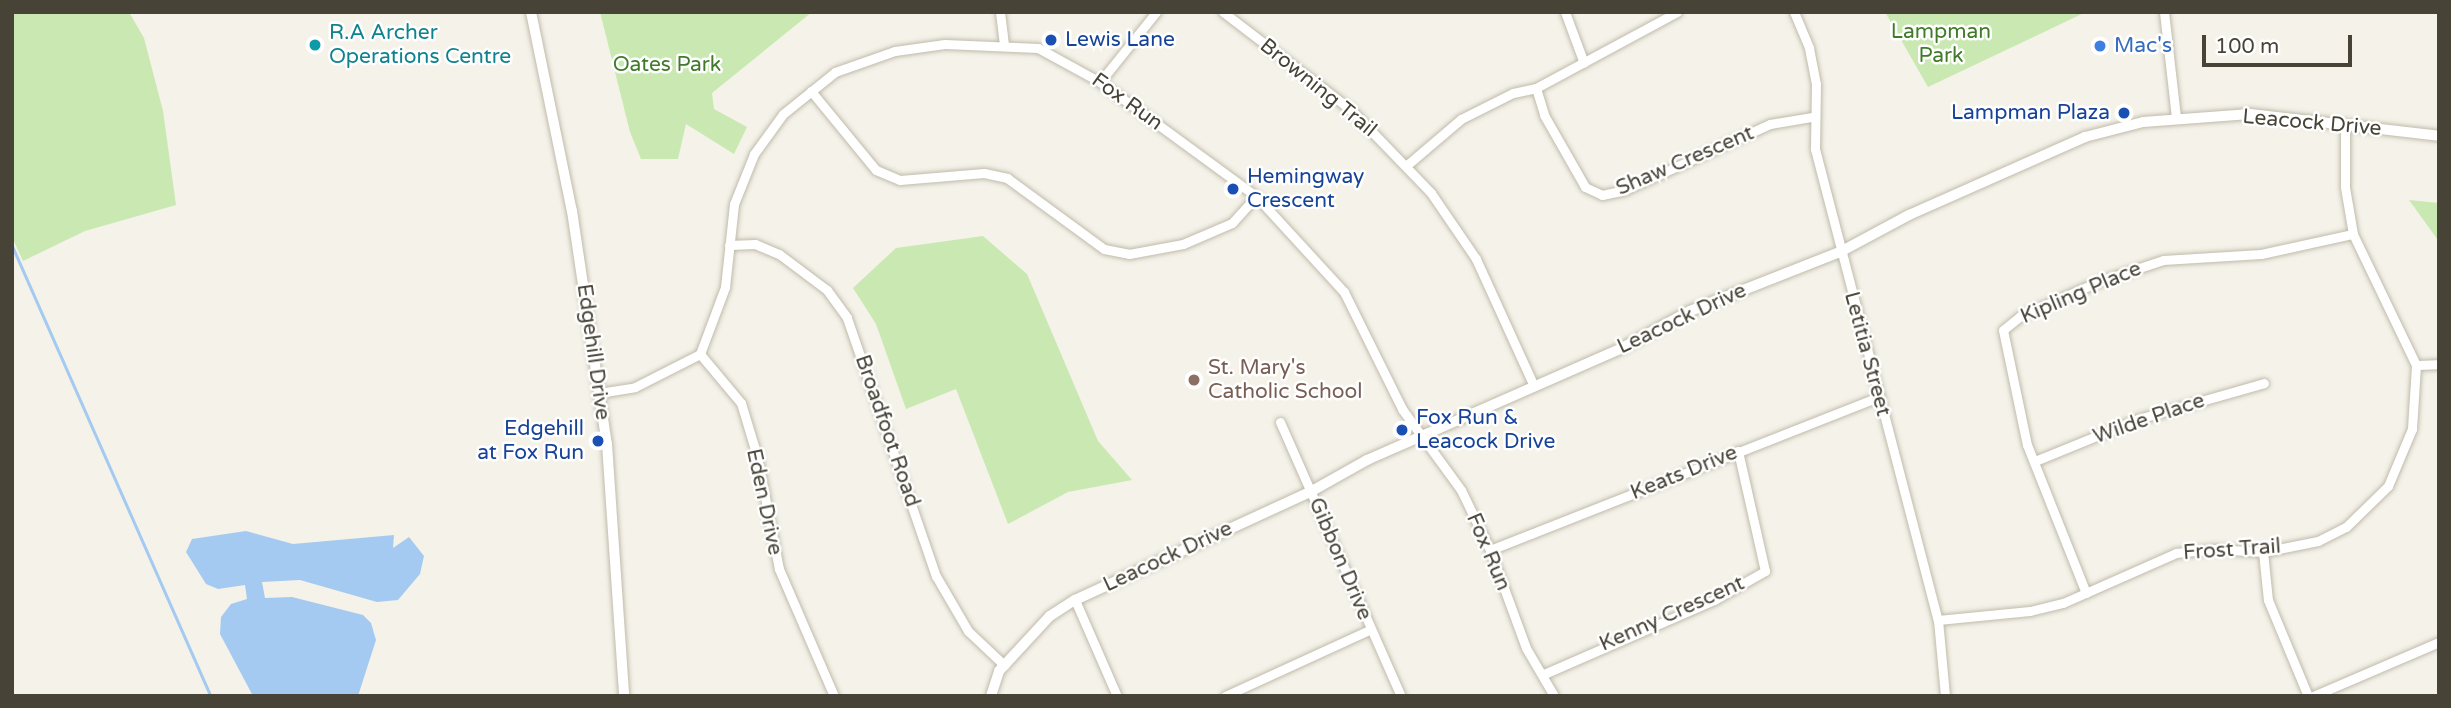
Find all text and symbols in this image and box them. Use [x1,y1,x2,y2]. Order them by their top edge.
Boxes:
park label: Lampman Park [1891,19,1991,69]
place label: R.A Archer Operations Centre [329,20,511,70]
scale bar [2206,21,2356,65]
place label: Lewis Lane [1065,27,1175,53]
marker: Lewis Lane [1043,32,1059,48]
street label: Browning Trail [1255,33,1381,143]
place label: Mac's [2114,33,2172,59]
text: 100 m [2215,34,2279,59]
marker: R.A Archer Operations Centre [307,37,323,53]
marker: Mac's [2092,38,2108,54]
park label: Oates Park [613,52,721,78]
street label: Fox Run [1087,68,1167,136]
place label: Lampman Plaza [1951,100,2110,126]
street label: Leacock Drive [2241,104,2383,142]
marker: Lampman Plaza [2116,105,2132,121]
street label: Shaw Crescent [1612,121,1758,201]
place label: Hemingway Crescent [1247,164,1364,214]
marker: Hemingway Crescent [1225,181,1241,197]
street label: Kipling Place [2017,256,2145,330]
street label: Leacock Drive [1613,278,1751,360]
street label: Edgehill Drive [571,282,615,422]
street label: Letitia Street [1838,289,1896,419]
street label: Broadfoot Road [849,352,925,510]
place label: St. Mary's Catholic School [1208,355,1363,405]
marker: St. Mary's Catholic School [1186,372,1202,388]
street label: Wilde Place [2090,388,2208,450]
place label: Fox Run & Leacock Drive [1416,405,1555,455]
place label: Edgehill at Fox Run [477,416,584,466]
marker: Fox Run & Leacock Drive [1394,422,1410,438]
marker: Edgehill at Fox Run [590,433,606,449]
street label: Keats Drive [1627,440,1741,506]
street label: Eden Drive [740,446,788,558]
street label: Gibbon Drive [1303,494,1377,624]
street label: Fox Run [1460,509,1516,595]
street label: Leacock Drive [1099,516,1237,598]
street label: Frost Trail [2182,534,2282,566]
street label: Kenny Crescent [1596,571,1748,657]

